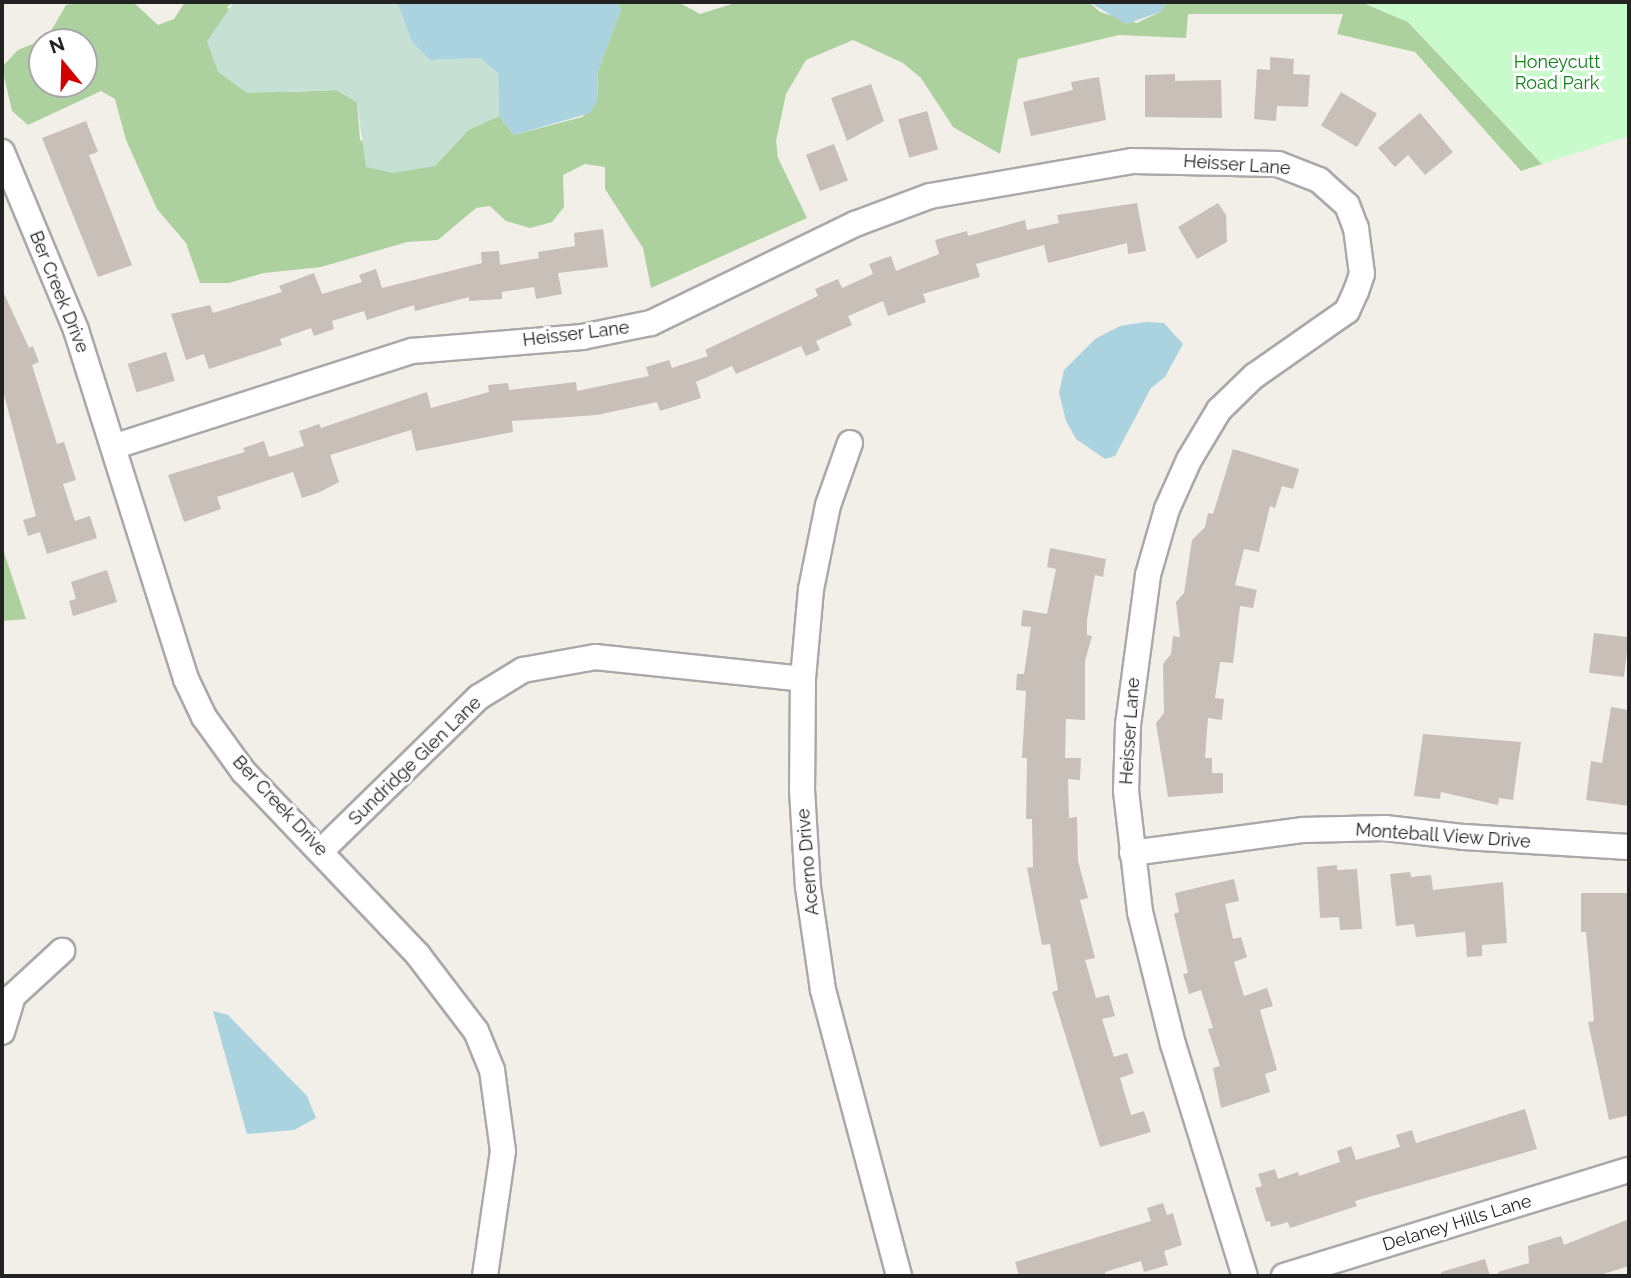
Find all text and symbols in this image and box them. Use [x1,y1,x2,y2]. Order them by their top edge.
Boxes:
north arrow [28,28,98,98]
text: N [46,32,67,58]
park label: Honeycutt Road Park [1514,52,1600,94]
street label: Heisser Lane [1182,150,1292,180]
street label: Ber Creek Drive [25,228,93,356]
street label: Heisser Lane [521,317,631,351]
street label: Heisser Lane [1115,676,1145,786]
street label: Sundridge Glen Lane [344,692,486,830]
street label: Ber Creek Drive [228,751,332,861]
street label: Acerno Drive [793,808,823,916]
street label: Monteball View Drive [1354,819,1532,853]
street label: Delaney Hills Lane [1380,1190,1534,1256]

